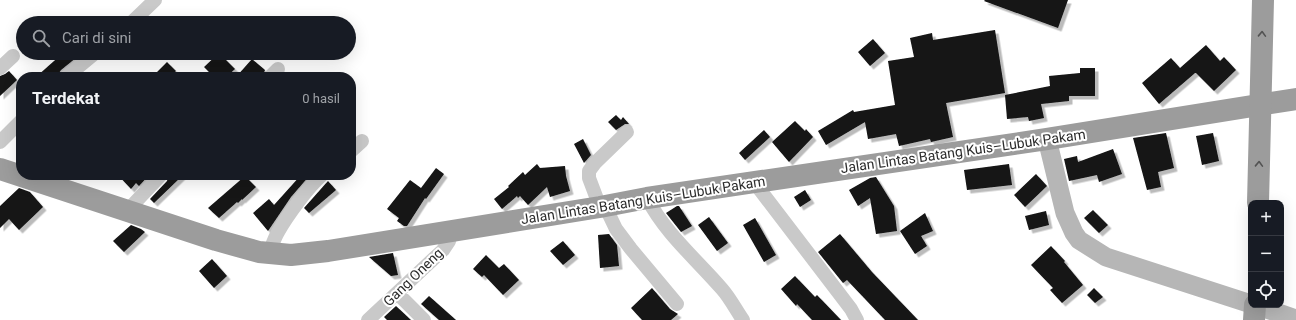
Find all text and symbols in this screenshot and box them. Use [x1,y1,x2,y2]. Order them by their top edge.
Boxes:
search box [16,16,356,60]
icon: search [30,27,52,49]
text: Cari di sini [62,29,132,47]
one-way arrow [1258,31,1266,37]
text: Terdekat [32,88,100,108]
text: 0 hasil [302,91,340,106]
street label: Jalan Lintas Batang Kuis–Lubuk Pakam [839,126,1087,176]
one-way arrow [1254,161,1263,167]
street label: Jalan Lintas Batang Kuis–Lubuk Pakam [520,173,766,227]
map controls [1248,200,1284,308]
button: + [1248,200,1284,236]
button: − [1248,236,1284,272]
street label: Gang Oneng [380,245,446,309]
button: locate [1248,272,1284,308]

